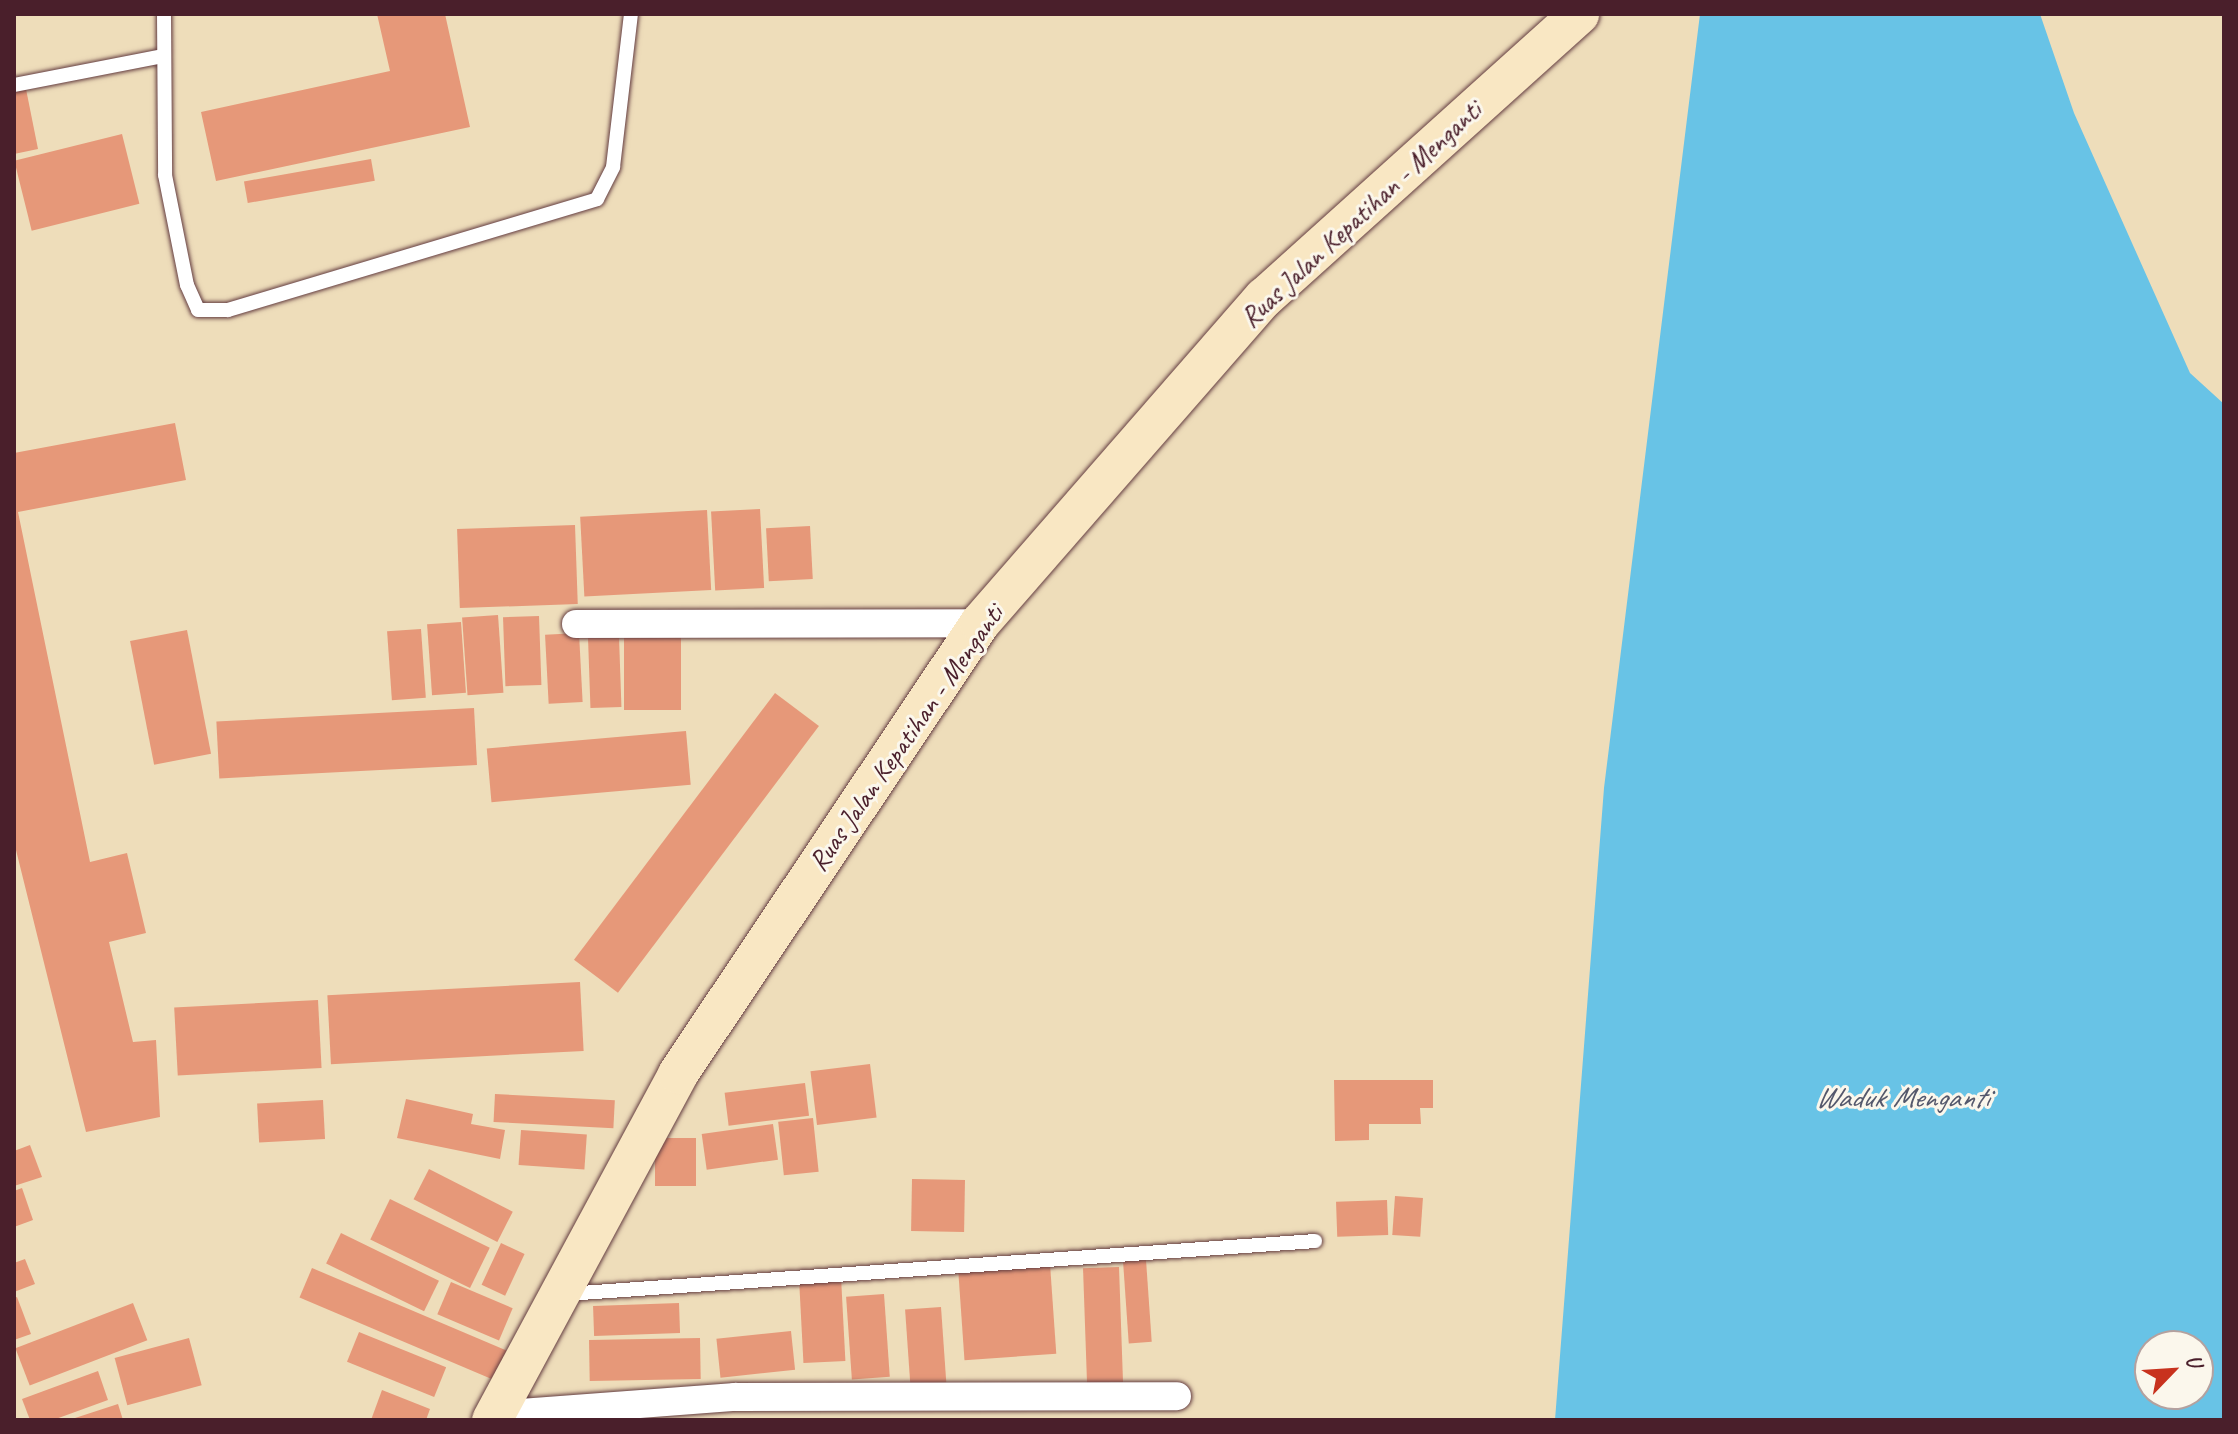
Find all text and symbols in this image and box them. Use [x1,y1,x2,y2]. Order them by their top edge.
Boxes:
street label: Ruas Jalan Kepatihan - Menganti [1234,94,1488,334]
street label: Ruas Jalan Kepatihan - Menganti [801,599,1011,877]
water label: Waduk Menganti [1816,1079,1988,1115]
north arrow [2134,1330,2214,1410]
text: U [2179,1350,2209,1371]

